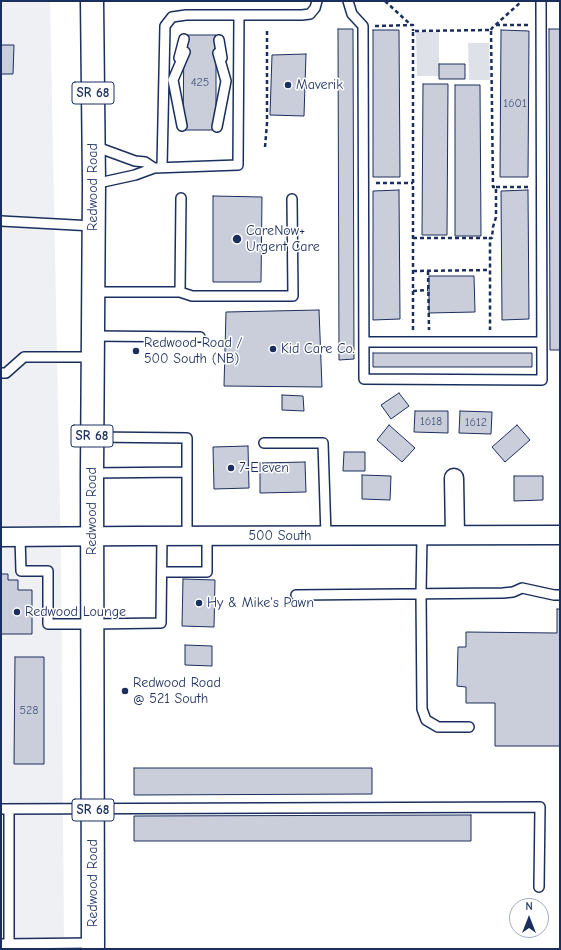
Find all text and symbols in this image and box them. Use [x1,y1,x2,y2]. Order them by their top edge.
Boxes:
house number: 425 [191,76,209,90]
place label: Maverik [296,77,343,93]
marker: Maverik [283,80,293,90]
road number: SR 68 [72,82,114,104]
house number: 1601 [503,97,527,111]
street label: Redwood Road [85,143,101,231]
place label: CareNow+ Urgent Care [246,223,320,256]
marker: CareNow+ Urgent Care [231,233,243,245]
place label: Redwood Road / 500 South (NB) [144,335,243,368]
place label: Kid Care Co. [281,341,355,357]
marker: Kid Care Co. [268,344,278,354]
marker: Redwood Road / 500 South (NB) [131,346,141,356]
house number: 1618 [420,415,442,429]
house number: 1612 [465,416,487,430]
road number: SR 68 [71,425,113,447]
place label: 7-Eleven [239,460,289,476]
marker: 7-Eleven [226,463,236,473]
street label: Redwood Road [84,467,100,555]
street label: 500 South [248,528,312,544]
place label: Hy & Mike's Pawn [207,595,314,611]
marker: Hy & Mike's Pawn [194,598,204,608]
place label: Redwood Lounge [25,604,126,620]
marker: Redwood Lounge [12,607,22,617]
place label: Redwood Road @ 521 South [133,675,221,708]
marker: Redwood Road @ 521 South [120,686,130,696]
house number: 528 [20,704,38,718]
road number: SR 68 [72,799,114,821]
street label: Redwood Road [85,839,101,927]
north arrow [509,898,549,938]
text: N [525,900,533,913]

